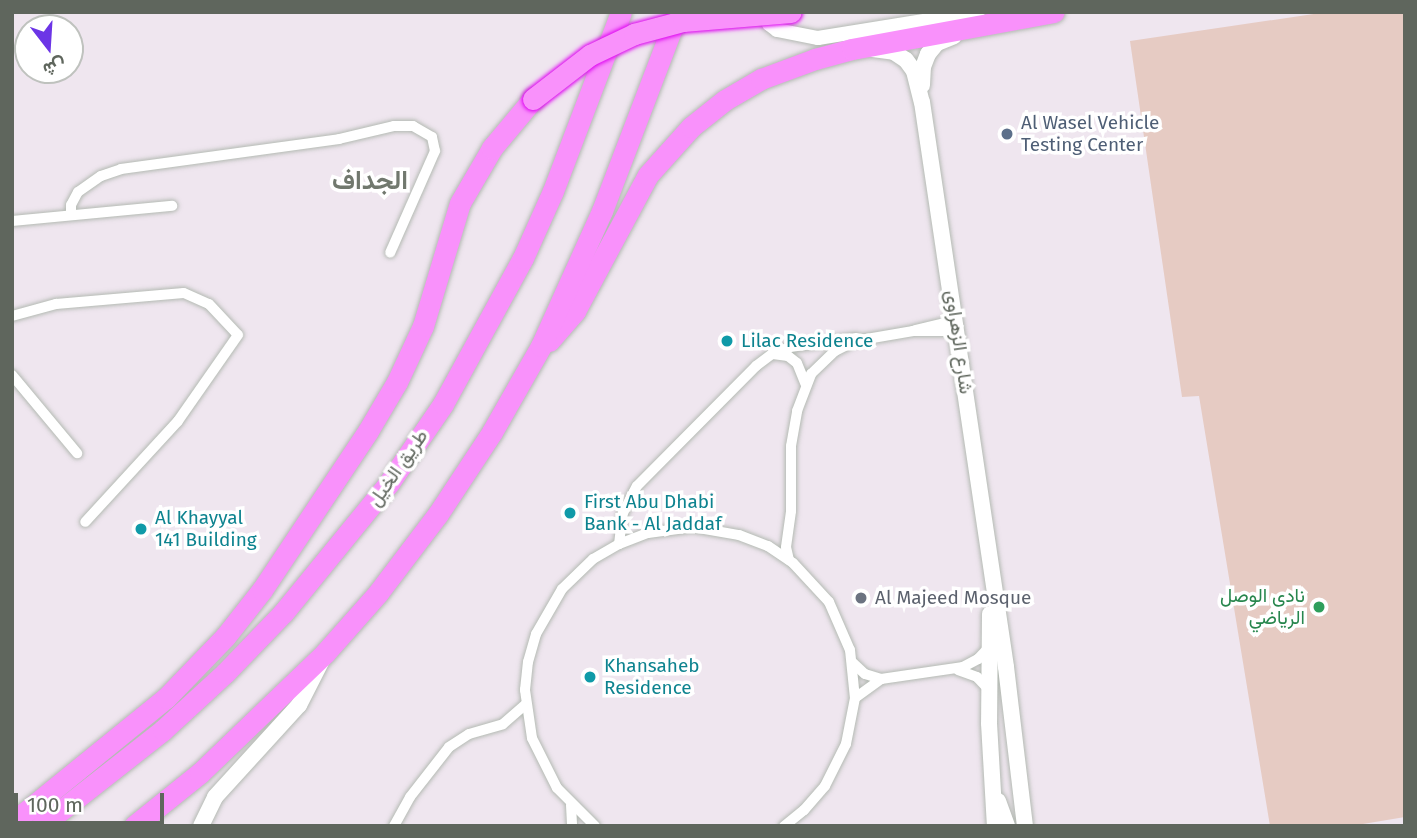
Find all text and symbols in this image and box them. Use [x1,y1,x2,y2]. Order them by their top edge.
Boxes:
north arrow [14,14,84,84]
text: ش [40,53,69,82]
place label: Al Wasel Vehicle Testing Center [1021,112,1159,156]
marker: Al Wasel Vehicle Testing Center [999,126,1015,142]
district label: الجداف [332,165,408,197]
street label: شارع الزهراوى [940,289,978,395]
place label: Lilac Residence [741,330,873,352]
marker: Lilac Residence [719,333,735,349]
street label: طريق الخيل [363,425,433,511]
place label: First Abu Dhabi Bank - Al Jaddaf [584,491,722,535]
marker: First Abu Dhabi Bank - Al Jaddaf [562,505,578,521]
place label: Al Khayyal 141 Building [155,507,257,551]
marker: Al Khayyal 141 Building [133,521,149,537]
place label: نادي الوصل الرياضي [1220,585,1305,629]
place label: Al Majeed Mosque [875,587,1031,609]
marker: Al Majeed Mosque [853,590,869,606]
marker: نادي الوصل الرياضي [1311,599,1327,615]
place label: Khansaheb Residence [604,655,700,699]
marker: Khansaheb Residence [582,669,598,685]
scale bar [18,778,168,822]
text: 100 m [27,792,83,818]

